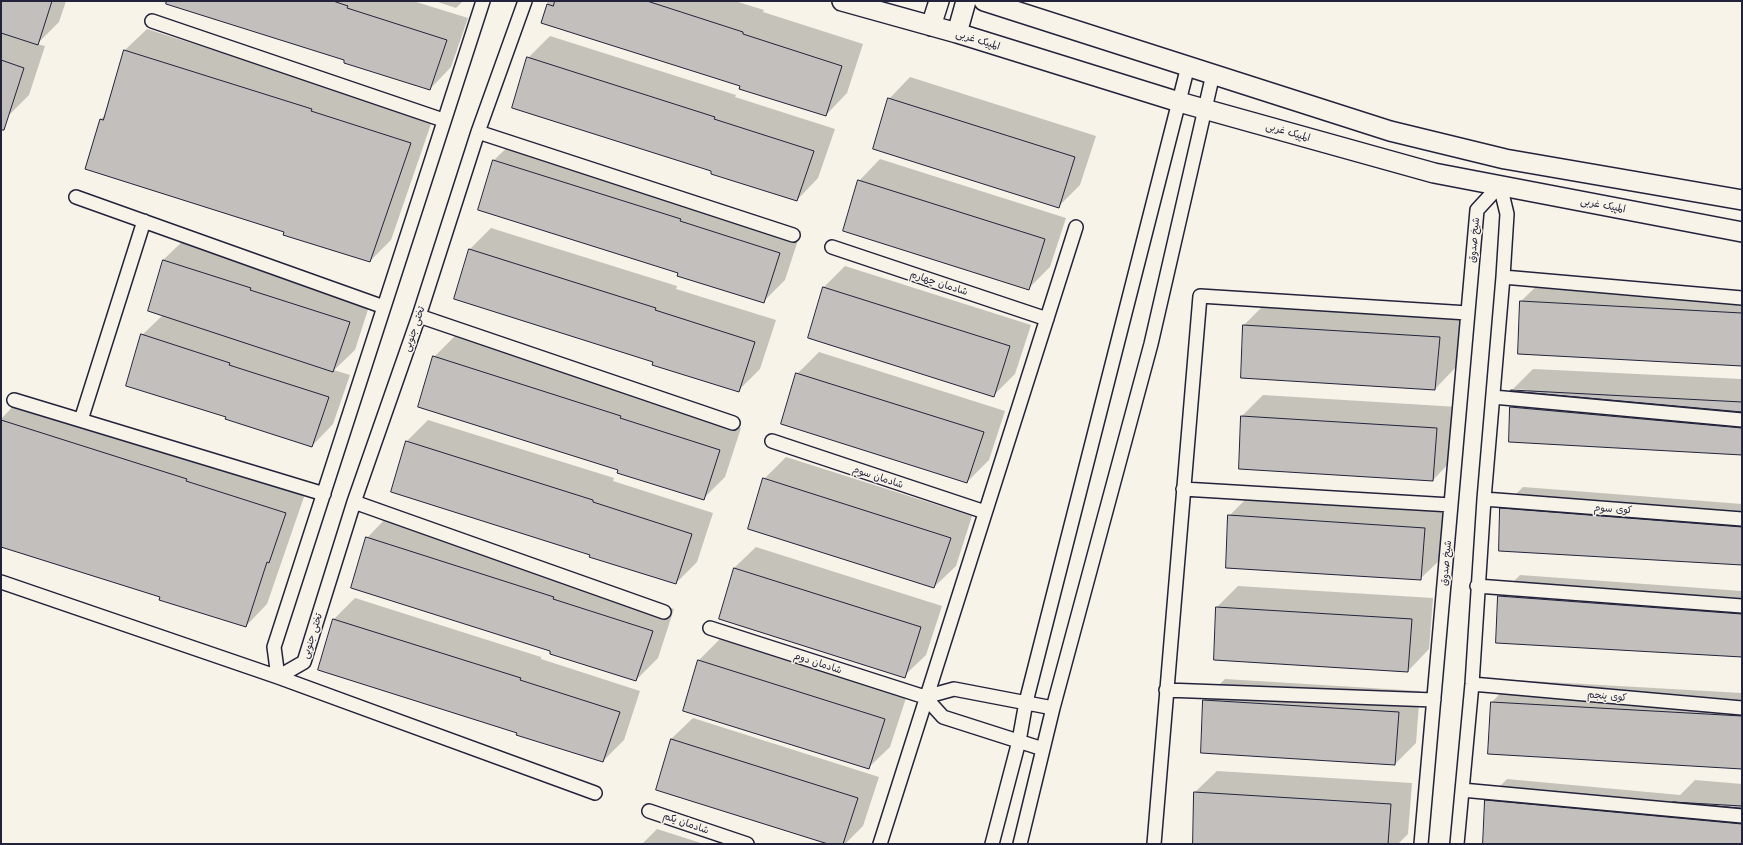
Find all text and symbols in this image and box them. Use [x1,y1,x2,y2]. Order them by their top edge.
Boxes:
street label: المپیک غربی [954,28,1002,52]
street label: المپیک غربی [1264,120,1312,144]
street label: المپیک غربی [1579,195,1627,215]
street label: شیخ صدوق [1466,217,1482,263]
street label: شادمان چهارم [909,268,969,298]
street label: تختی جنوبی [401,305,427,353]
street label: شادمان سوم [851,463,905,491]
street label: کوی سوم [1593,502,1633,516]
street label: شیخ صدوق [1438,540,1454,586]
street label: تختی جنوبی [299,612,325,660]
street label: شادمان دوم [792,650,844,676]
street label: کوی پنجم [1587,688,1627,704]
street label: شادمان یکم [661,810,711,836]

